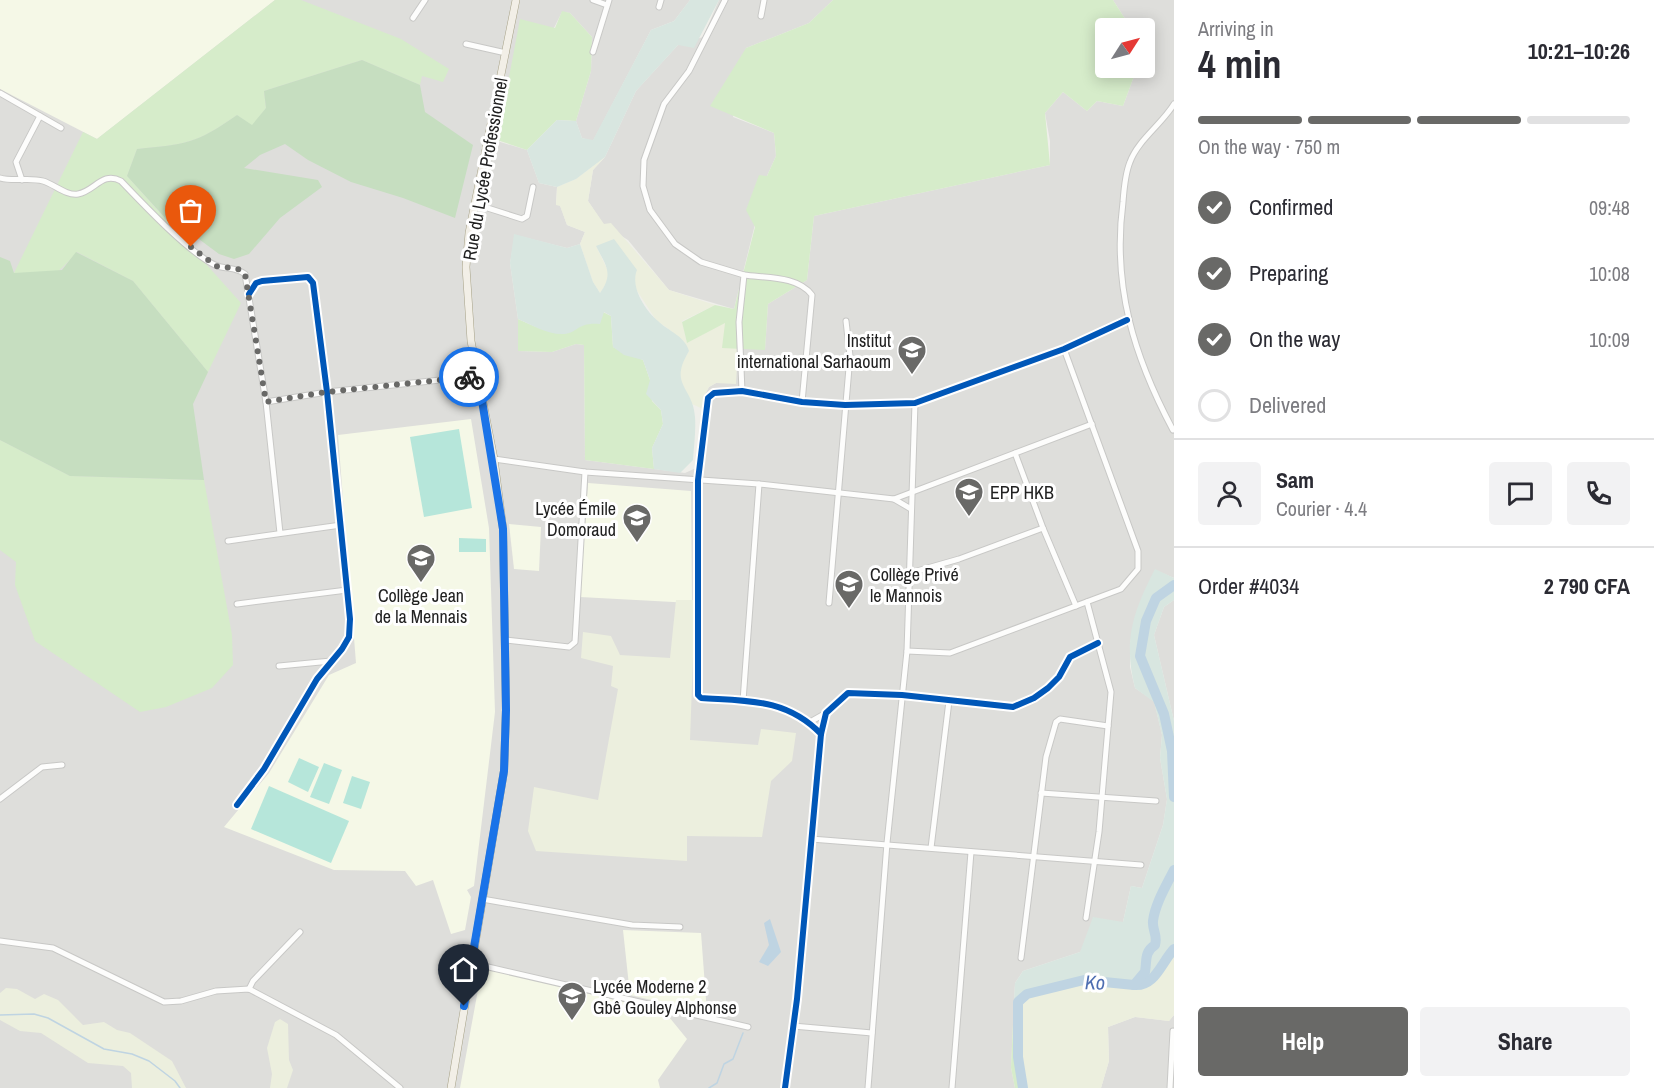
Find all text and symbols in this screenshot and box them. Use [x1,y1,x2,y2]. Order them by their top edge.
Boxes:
text: Arriving in [1198,15,1274,42]
north arrow [1095,18,1155,78]
map controls [1095,18,1155,78]
text: 10:21–10:26 [1528,36,1630,66]
text: 4 min [1198,38,1282,90]
street label: Rue du Lycée Professionnel [457,76,513,262]
text: On the way · 750 m [1198,133,1340,160]
pin [165,185,216,247]
icon: check [1198,191,1231,224]
text: Confirmed [1249,192,1333,222]
icon: bag [174,194,207,227]
text: 09:48 [1589,194,1630,221]
icon: check [1198,257,1231,290]
text: Preparing [1249,258,1328,288]
text: 10:08 [1589,260,1630,287]
icon: check [1198,323,1231,356]
text: On the way [1249,324,1340,354]
text: 10:09 [1589,326,1630,353]
place label: Institut international Sarhaoum [737,328,891,374]
school or university icon: Institut international Sarhaoum [896,334,928,376]
courier [439,347,499,407]
icon: bike [453,361,486,394]
text: Delivered [1249,390,1326,420]
button: person [1198,462,1261,525]
button: chat [1489,462,1552,525]
button: phone [1567,462,1630,525]
text: Sam [1276,465,1314,495]
school or university icon: EPP HKB [953,476,985,518]
place label: EPP HKB [990,480,1054,505]
text: Courier · 4.4 [1276,495,1367,522]
place label: Lycée Émile Domoraud [535,496,616,542]
school or university icon: Lycée Émile Domoraud [621,502,653,544]
school or university icon: Collège Jean de la Mennais [405,542,437,584]
place label: Collège Privé le Mannois [870,562,959,608]
school or university icon: Collège Privé le Mannois [833,568,865,610]
text: Order #4034 [1198,571,1299,601]
text: 2 790 CFA [1544,571,1630,601]
place label: Collège Jean de la Mennais [375,583,467,629]
pin [438,944,489,1006]
icon: home [447,953,480,986]
water label: Ko [1085,968,1105,996]
place label: Lycée Moderne 2 Gbê Gouley Alphonse [593,974,737,1020]
school or university icon: Lycée Moderne 2 Gbê Gouley Alphonse [556,980,588,1022]
button: Help [1198,1007,1408,1076]
button: Share [1420,1007,1630,1076]

